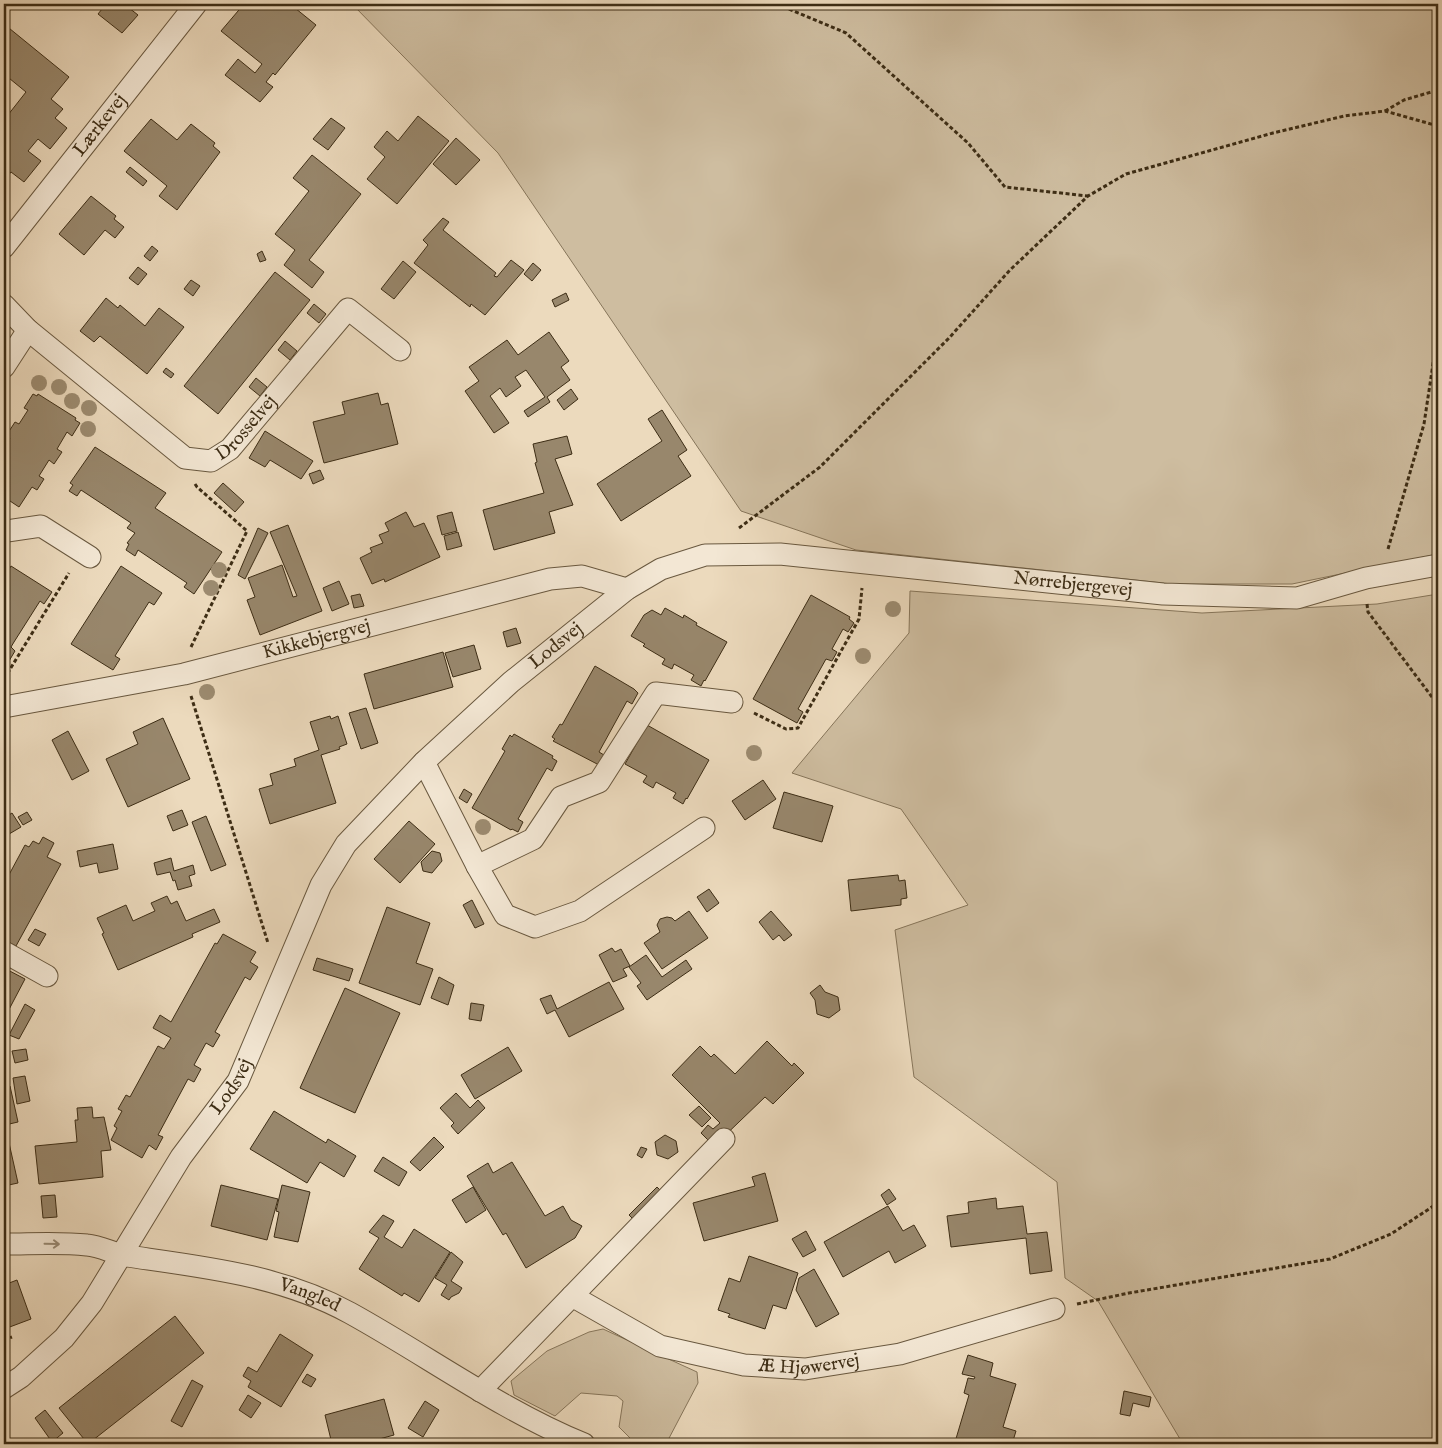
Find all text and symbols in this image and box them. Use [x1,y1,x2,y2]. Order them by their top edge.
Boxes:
street label: Lærkevej [68,89,132,162]
street label: Drosselvej [211,390,282,467]
street label: Nørrebjergevej [1012,566,1134,603]
street label: Kikkebjergvej [260,614,373,665]
street label: Lodsvej [524,617,588,675]
street label: Lodsvej [205,1055,258,1120]
one-way arrow [44,1239,60,1249]
street label: Vangled [275,1272,345,1318]
street label: Æ Hjøwervej [757,1349,861,1382]

